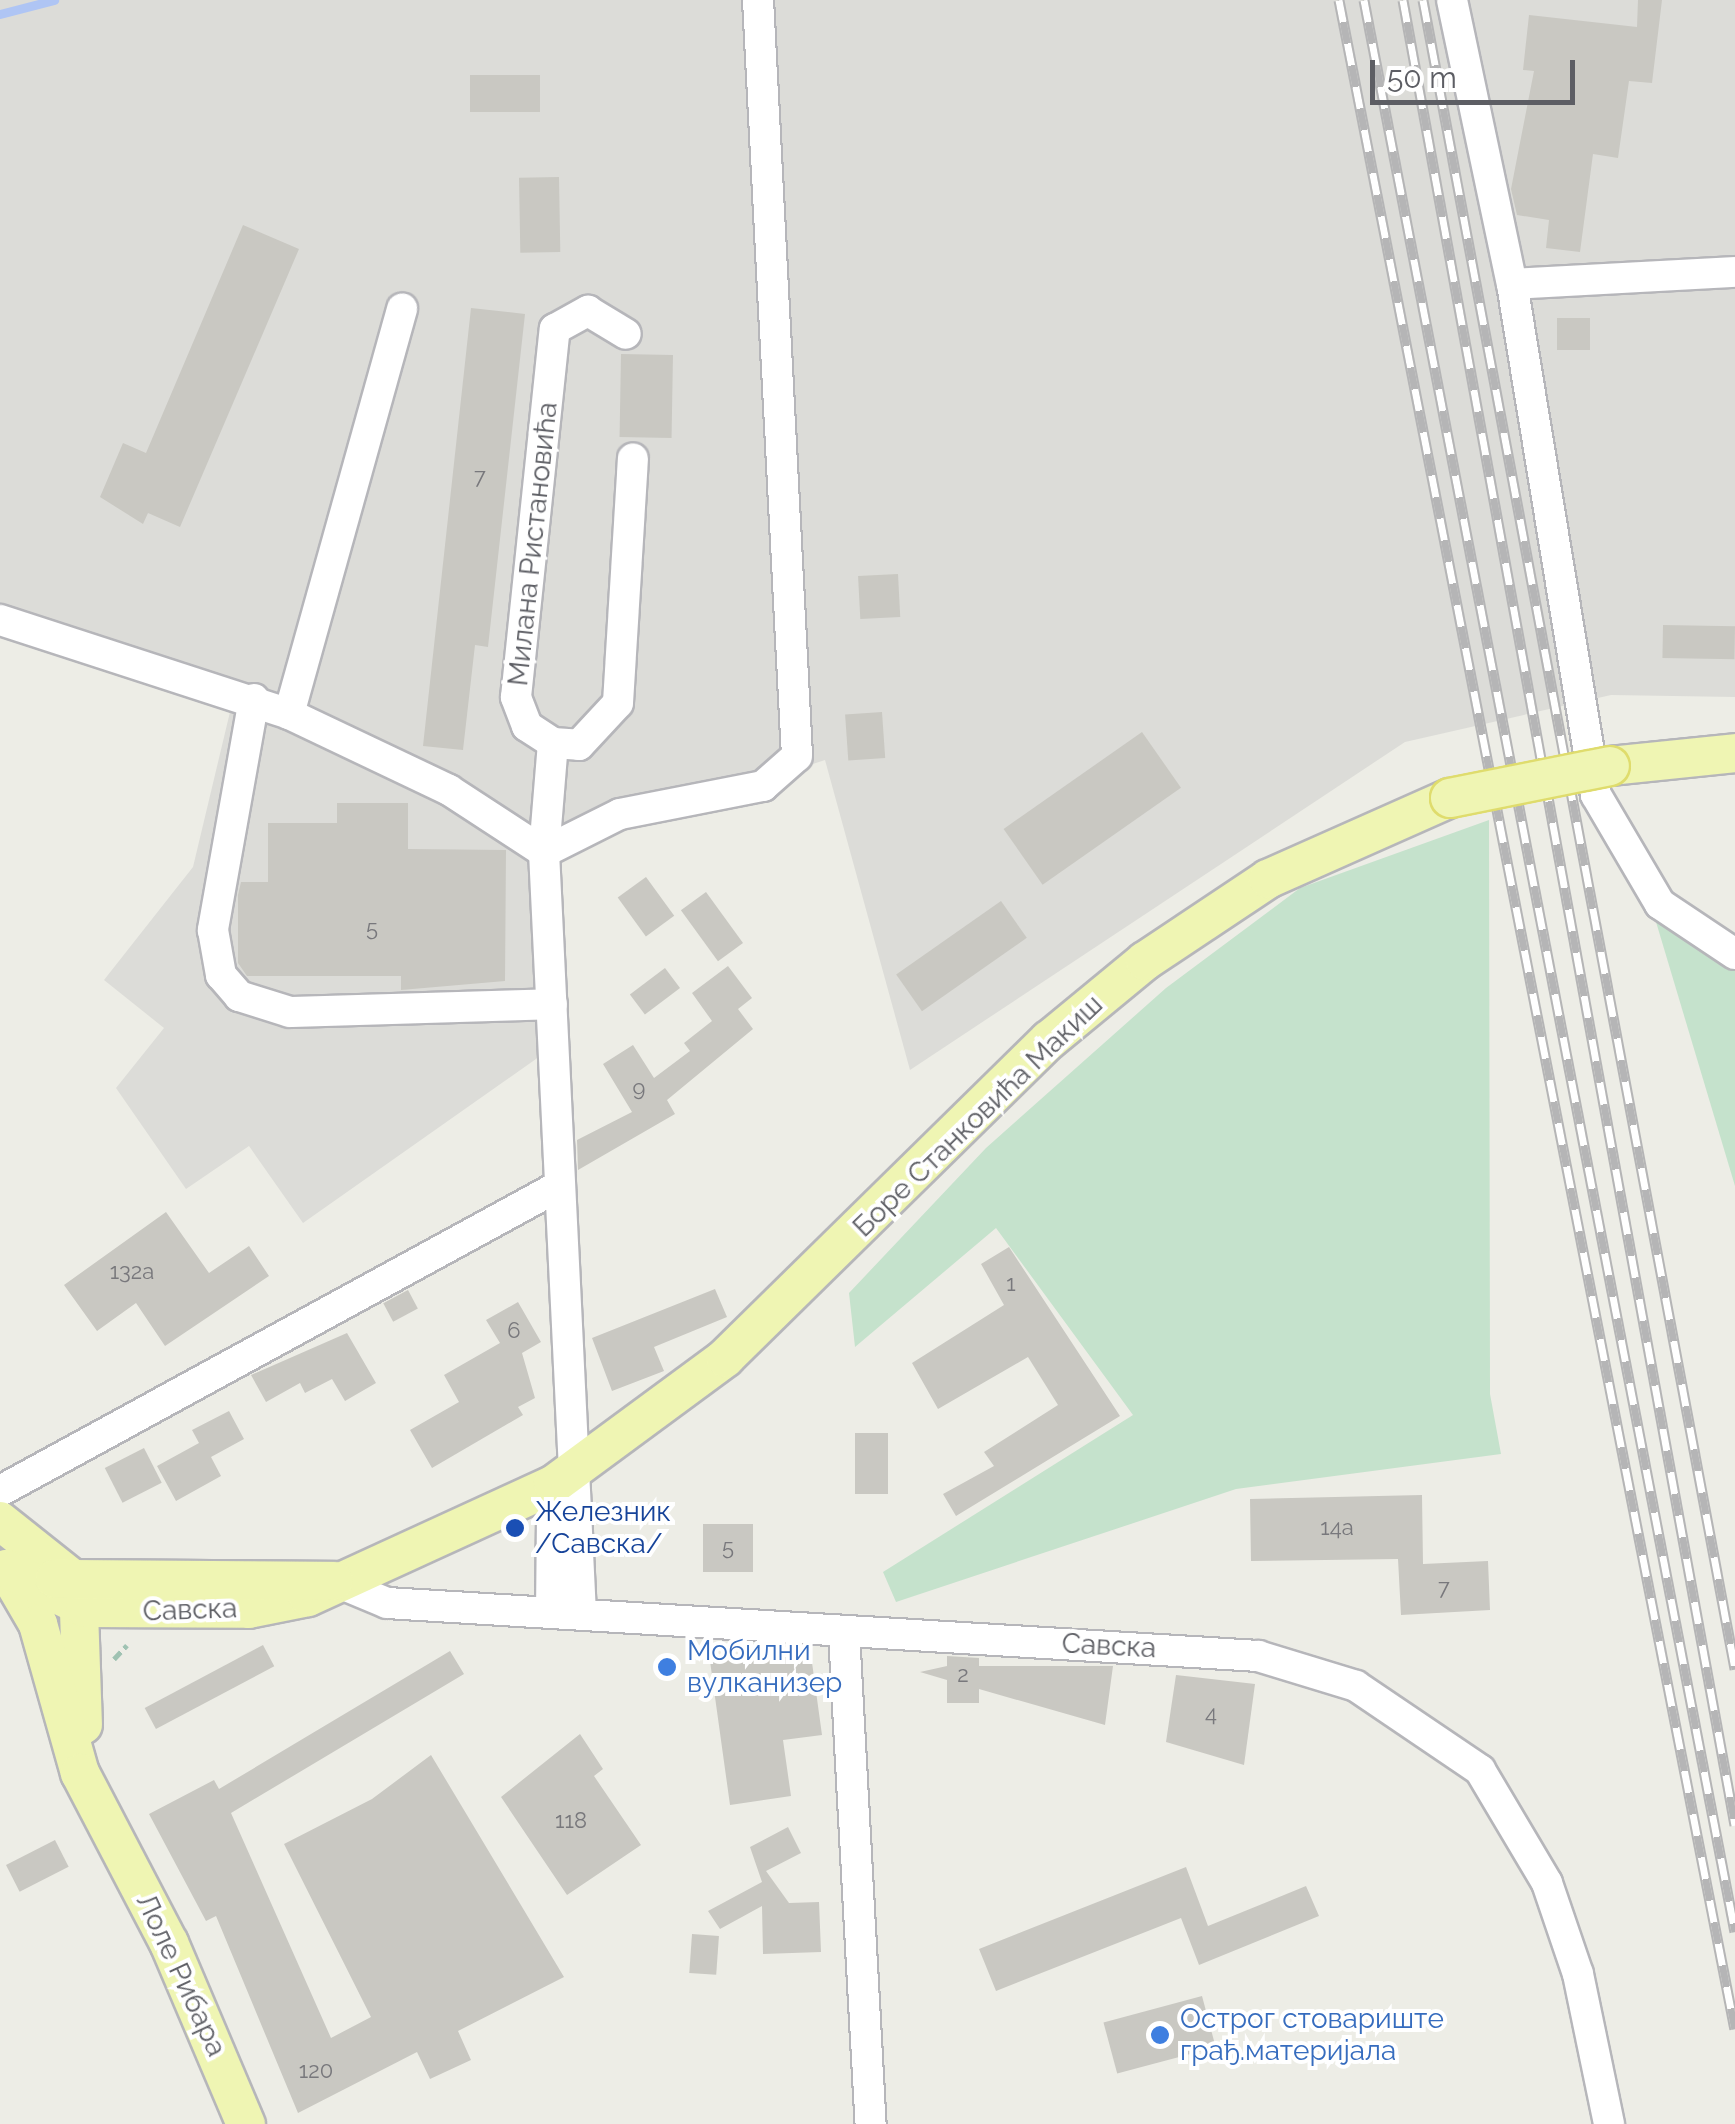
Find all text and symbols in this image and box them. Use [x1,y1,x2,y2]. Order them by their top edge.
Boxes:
scale bar [1375,40,1580,102]
text: 50 m [1387,60,1457,95]
street label: Милана Ристановића [501,400,565,688]
house number: 7 [474,464,486,490]
house number: 5 [366,916,378,942]
street label: Боре Станковића Макиш [846,988,1110,1244]
house number: 9 [633,1076,645,1102]
house number: 132a [110,1259,154,1285]
house number: 1 [1006,1271,1016,1297]
house number: 6 [507,1318,521,1344]
place label: Железник /Савска/ [535,1495,671,1561]
house number: 14a [1320,1515,1354,1541]
marker: Железник /Савска/ [504,1517,526,1539]
house number: 5 [722,1535,734,1561]
house number: 7 [1438,1575,1450,1601]
street label: Савска [142,1592,238,1628]
street label: Савска [1061,1627,1157,1665]
place label: Мобилни вулканизер [687,1634,842,1700]
marker: Мобилни вулканизер [656,1656,678,1678]
house number: 2 [957,1662,969,1688]
house number: 4 [1205,1701,1217,1727]
house number: 118 [555,1808,587,1834]
street label: Лоле Рибара [129,1888,233,2062]
place label: Острог стовариште грађ.материјала [1180,2002,1444,2068]
marker: Острог стовариште грађ.материјала [1149,2024,1171,2046]
house number: 120 [299,2058,333,2084]

